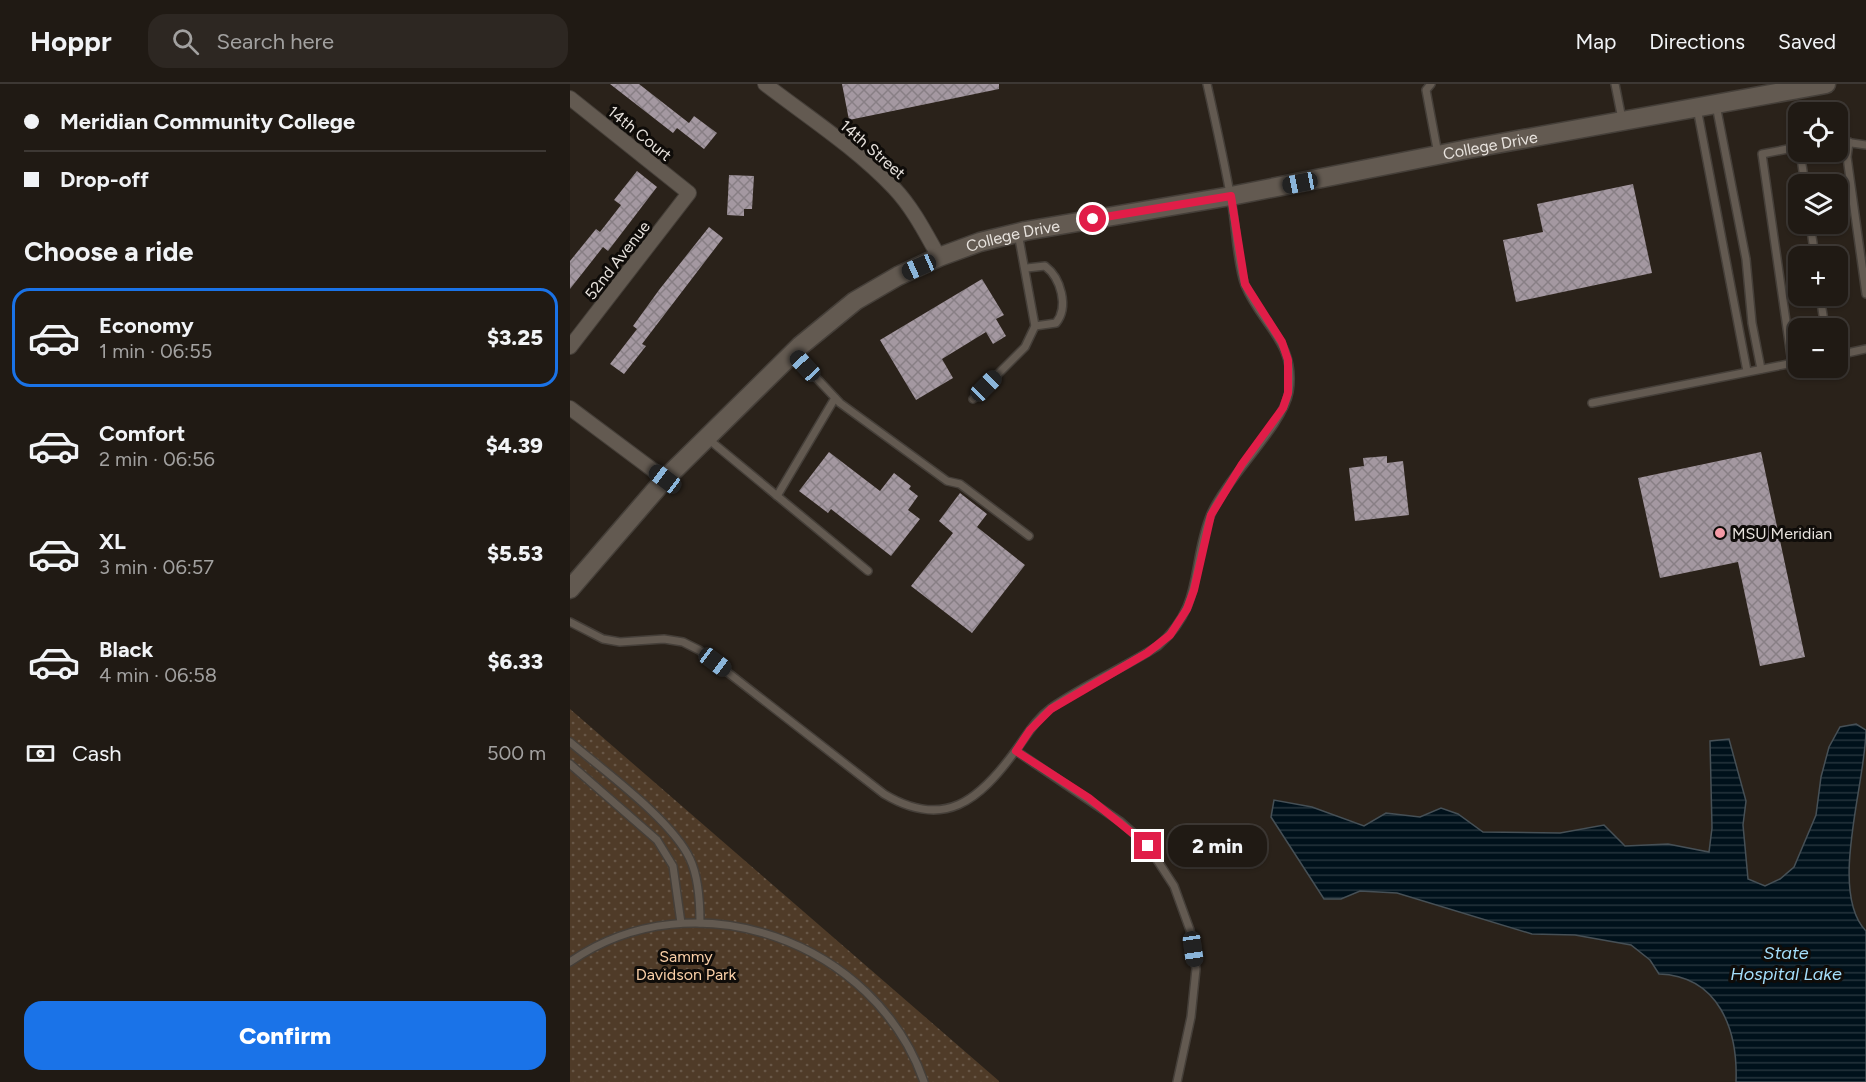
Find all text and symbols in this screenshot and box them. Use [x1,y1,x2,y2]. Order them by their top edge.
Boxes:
search box [148,14,568,68]
text: Hoppr [30,24,112,58]
icon: search [169,25,202,58]
text: Search here [217,28,334,55]
text: Map [1575,29,1616,54]
text: Directions [1649,29,1745,54]
text: Saved [1778,29,1836,54]
street label: 14th Court [604,102,675,165]
map controls [1788,102,1848,378]
button: locate [1788,102,1848,162]
text: Meridian Community College [60,108,355,135]
street label: 14th Street [836,116,909,183]
street label: College Drive [1441,128,1539,164]
text: Drop-off [60,166,149,193]
car [1281,171,1319,195]
button: layers [1788,174,1848,234]
route start [1079,205,1106,232]
street label: College Drive [963,216,1061,256]
street label: 52nd Avenue [581,217,654,303]
text: Choose a ride [24,235,193,268]
button: + [1788,246,1848,306]
car [899,251,939,283]
icon: car [27,311,81,365]
text: Economy [99,312,194,339]
button: − [1788,318,1848,378]
text: $3.25 [487,324,543,351]
text: 1 min · 06:55 [99,339,212,363]
car [786,347,824,385]
car [967,367,1005,405]
icon: car [27,419,81,473]
text: Comfort [99,420,185,447]
text: $4.39 [486,432,543,459]
text: 2 min · 06:56 [99,447,215,471]
car [645,461,685,497]
place label: MSU Meridian [1732,524,1832,543]
marker: MSU Meridian [1713,526,1727,540]
icon: car [27,527,81,581]
text: XL [99,528,126,555]
text: $5.53 [487,540,543,567]
text: 3 min · 06:57 [99,555,214,579]
icon: car [27,635,81,689]
text: Black [99,636,153,663]
car [695,644,735,680]
text: $6.33 [487,648,543,675]
text: 4 min · 06:58 [99,663,217,687]
icon: cash [24,737,57,770]
text: Cash [72,740,122,767]
text: 500 m [487,741,546,765]
callout: 2 min [1169,825,1268,867]
route end [1134,832,1161,859]
text: 2 min [1192,834,1243,858]
car [1182,930,1204,968]
water label: State Hospital Lake [1730,942,1842,985]
park label: Sammy Davidson Park [636,947,736,984]
button: Confirm [24,1001,546,1070]

